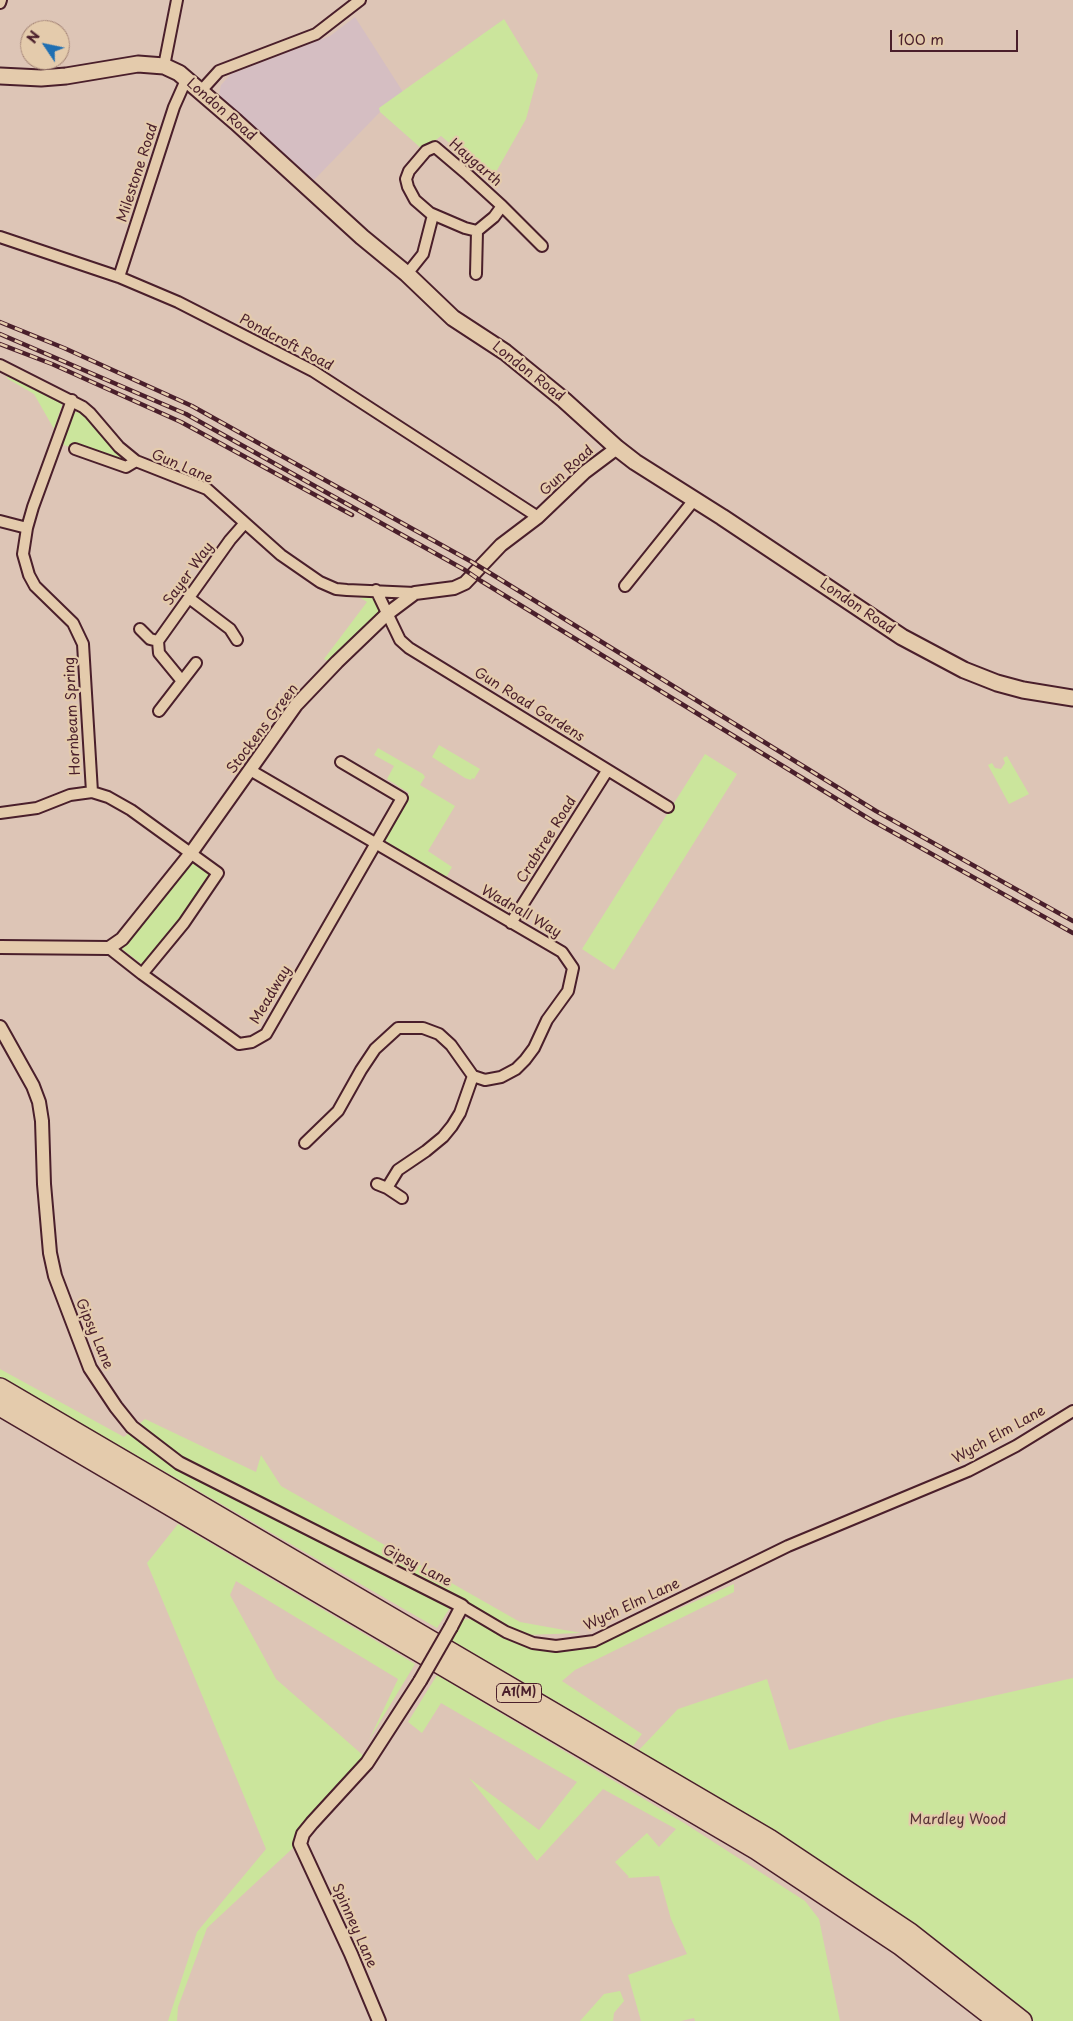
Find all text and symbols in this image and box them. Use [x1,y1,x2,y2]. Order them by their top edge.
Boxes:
north arrow [20,20,70,70]
scale bar [893,20,1020,52]
text: N [21,26,45,47]
text: 100 m [898,27,944,50]
street label: London Road [183,75,259,145]
street label: Milestone Road [114,122,162,224]
street label: Haygarth [445,136,505,190]
street label: Pondcroft Road [236,311,336,375]
street label: London Road [489,339,567,405]
street label: Gun Road [537,442,597,500]
street label: Gun Lane [149,447,215,487]
street label: Sayer Way [160,539,218,609]
street label: London Road [816,576,898,638]
street label: Hornbeam Spring [62,656,84,776]
street label: Gun Road Gardens [471,664,587,746]
street label: Stockens Green [224,681,302,777]
street label: Crabtree Road [514,794,580,886]
street label: Wadnall Way [478,882,564,942]
street label: Meadway [247,963,295,1027]
street label: Gipsy Lane [72,1296,116,1372]
street label: Wych Elm Lane [949,1402,1049,1468]
street label: Gipsy Lane [380,1541,454,1591]
street label: Wych Elm Lane [581,1575,683,1635]
road number: A1(M) [496,1684,542,1702]
park label: Mardley Wood [910,1812,1006,1828]
street label: Spinney Lane [328,1881,380,1971]

